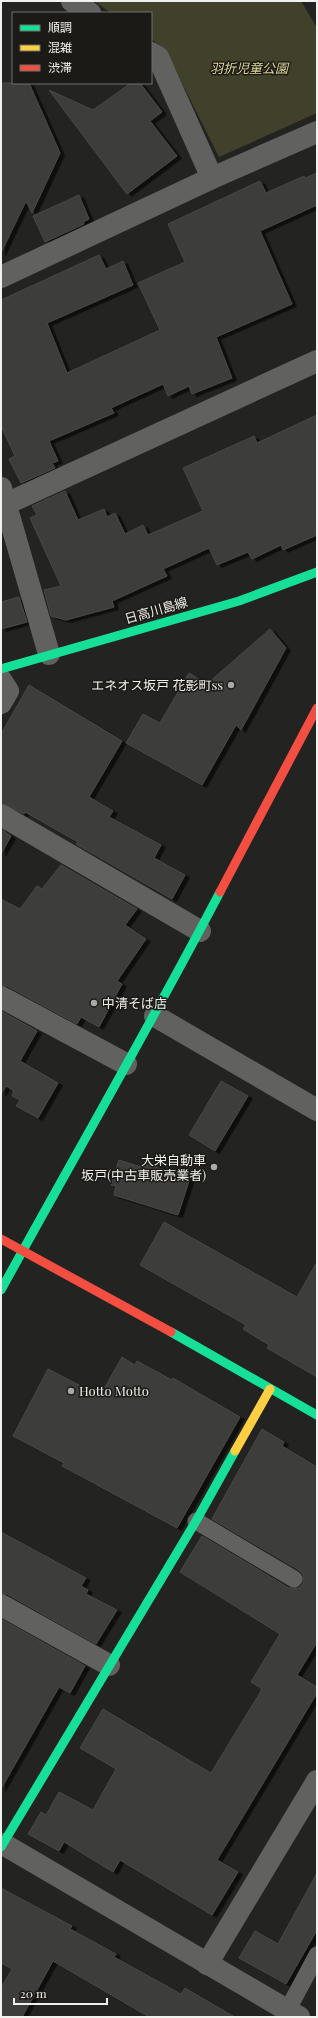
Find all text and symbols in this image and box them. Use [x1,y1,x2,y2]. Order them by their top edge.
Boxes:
legend [12,12,152,84]
text: 順調 [48,19,72,35]
text: 混雑 [48,39,72,55]
text: 渋滞 [48,59,72,75]
park label: 羽折児童公園 [210,59,290,76]
street label: 日高川島線 [122,592,189,627]
place label: エネオス坂戸 花影町ss [91,676,223,693]
marker: エネオス坂戸 花影町ss [226,680,236,690]
place label: 中清そば店 [102,994,167,1011]
marker: 中清そば店 [89,998,99,1008]
place label: 大栄自動車 坂戸(中古車販売業者) [81,1151,206,1183]
marker: 大栄自動車 坂戸(中古車販売業者) [209,1162,219,1172]
place label: Hotto Motto [79,1382,149,1399]
marker: Hotto Motto [66,1386,76,1396]
scale bar [14,1980,107,2006]
text: 20 m [20,1985,47,2001]

